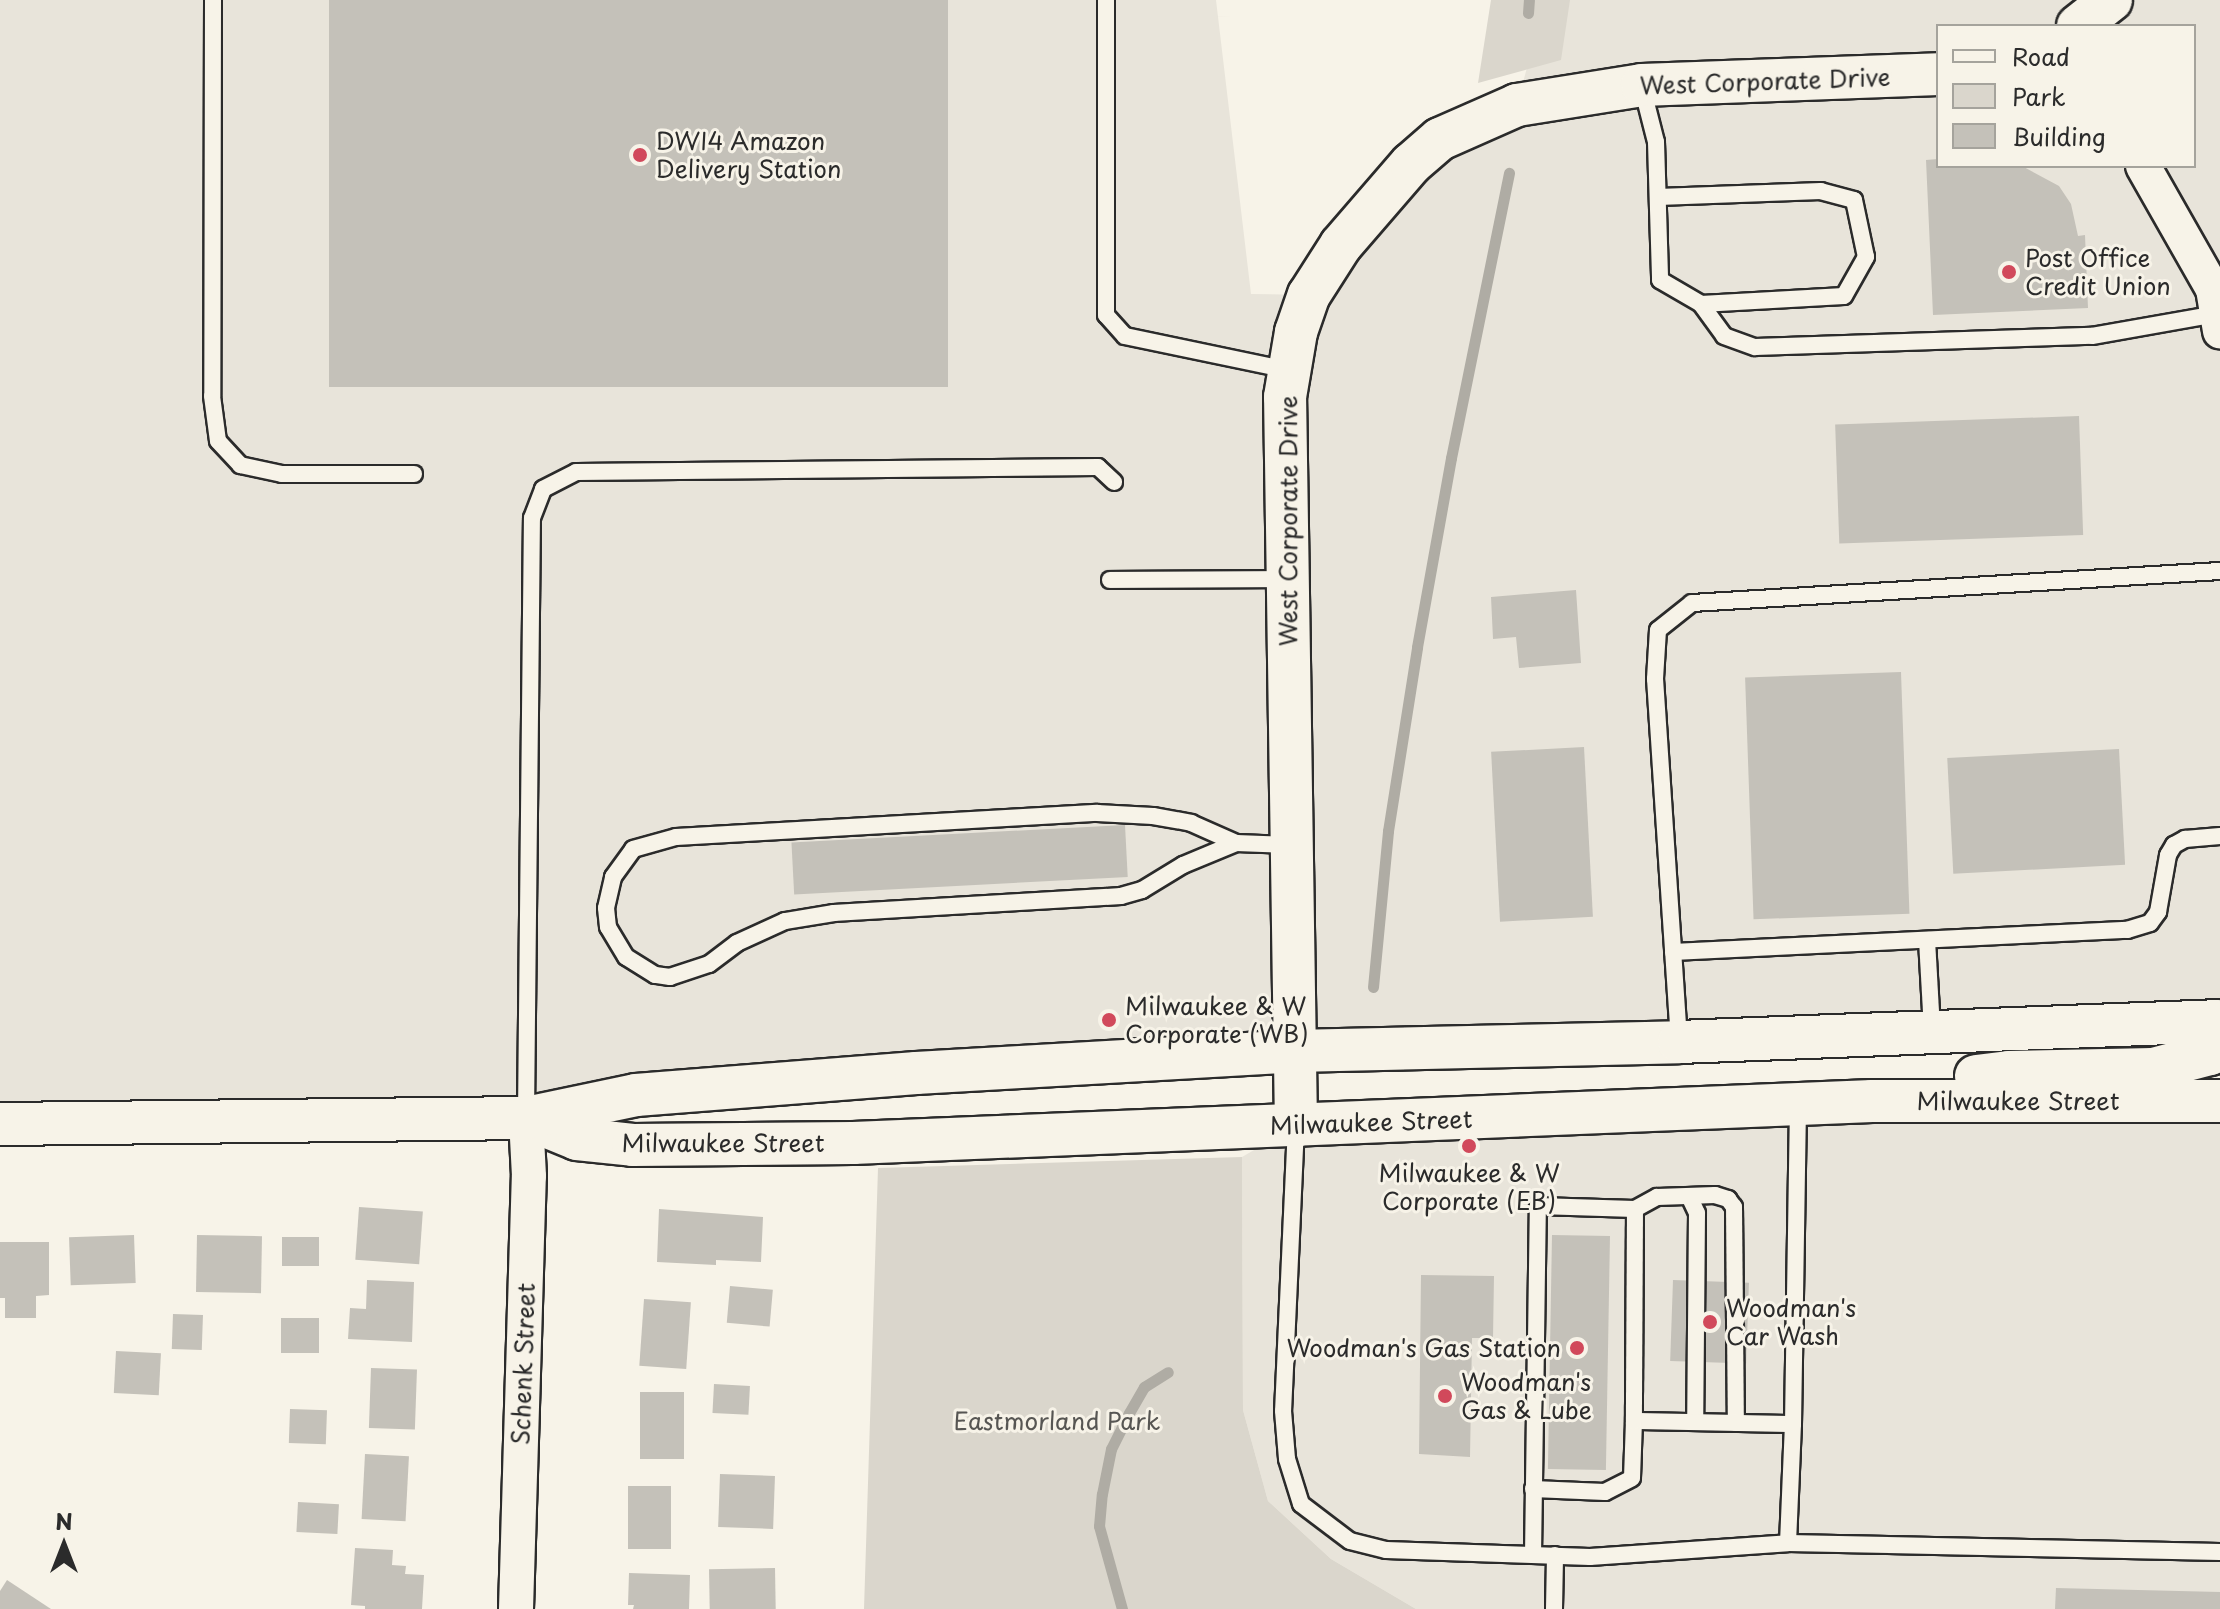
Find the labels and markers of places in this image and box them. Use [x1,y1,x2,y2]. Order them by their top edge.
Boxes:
place label: DWI4 Amazon Delivery Station [656,127,841,183]
marker: DWI4 Amazon Delivery Station [631,146,649,164]
place label: Post Office Credit Union [2025,244,2172,300]
marker: Post Office Credit Union [2000,263,2018,281]
place label: Milwaukee & W Corporate (WB) [1125,992,1309,1048]
marker: Milwaukee & W Corporate (WB) [1100,1011,1118,1029]
marker: Milwaukee & W Corporate (EB) [1460,1137,1478,1155]
place label: Milwaukee & W Corporate (EB) [1378,1159,1560,1215]
place label: Woodman's Car Wash [1726,1294,1856,1350]
marker: Woodman's Car Wash [1701,1313,1719,1331]
place label: Woodman's Gas Station [1286,1334,1561,1362]
marker: Woodman's Gas Station [1568,1339,1586,1357]
place label: Woodman's Gas & Lube [1461,1368,1594,1424]
marker: Woodman's Gas & Lube [1436,1387,1454,1405]

